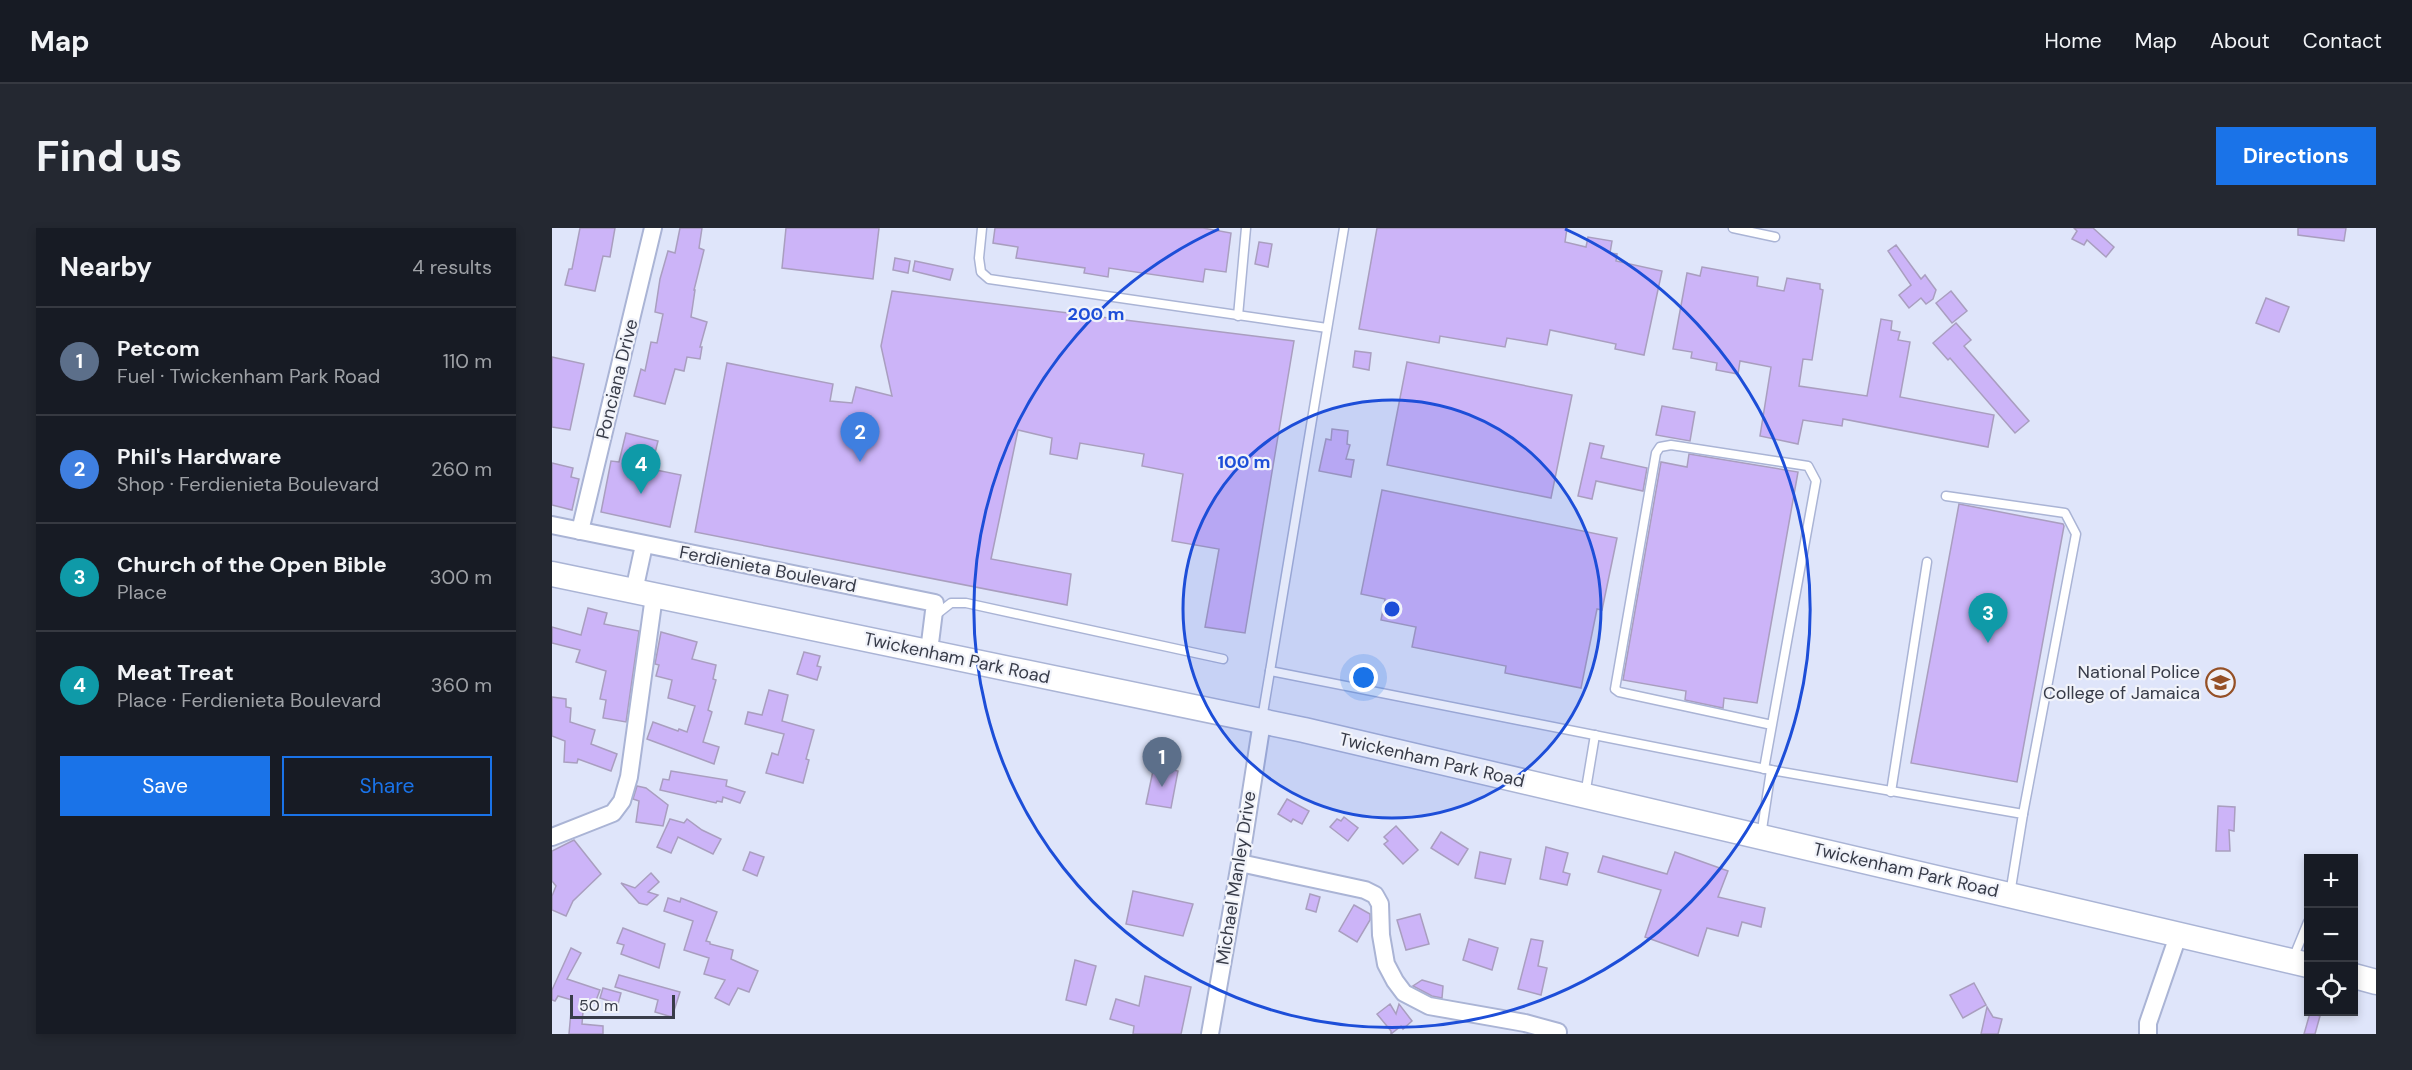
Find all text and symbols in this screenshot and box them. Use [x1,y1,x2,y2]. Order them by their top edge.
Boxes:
text: Map [30,23,90,60]
text: Home [2044,27,2102,55]
text: Map [2135,27,2177,55]
text: About [2210,27,2270,55]
text: Contact [2303,27,2382,55]
button: Directions [2216,127,2376,185]
text: Find us [36,129,182,184]
text: Nearby [60,250,152,284]
text: 4 results [412,254,492,280]
text: 200 m [1068,302,1124,326]
street label: Ponciana Drive [590,316,644,442]
text: Petcom [117,334,200,363]
text: 1 [76,348,83,374]
text: 110 m [443,348,492,374]
text: Fuel · Twickenham Park Road [117,363,380,389]
pin: 2 [840,412,880,462]
text: Phil's Hardware [117,442,281,471]
pin: 4 [622,444,661,494]
text: 100 m [1217,450,1271,474]
text: 2 [74,456,85,482]
text: 260 m [431,456,492,482]
text: Shop · Ferdienieta Boulevard [117,471,379,497]
street label: Ferdienieta Boulevard [677,540,859,598]
text: Church of the Open Bible [117,550,387,579]
text: 3 [73,564,86,590]
text: 300 m [430,564,492,590]
text: Place [117,579,167,605]
pin: 3 [1968,594,2008,643]
centre of rings [1382,599,1402,619]
street label: Twickenham Park Road [862,627,1052,689]
text: Meat Treat [117,658,234,687]
place label: National Police College of Jamaica [2043,660,2200,705]
your location [1349,663,1378,692]
school or university icon: National Police College of Jamaica [2205,666,2237,698]
text: 4 [73,672,86,698]
text: 360 m [431,672,492,698]
text: Place · Ferdienieta Boulevard [117,687,381,713]
street label: Twickenham Park Road [1337,727,1527,793]
pin: 1 [1142,738,1182,787]
button: Save [60,756,270,816]
button: Share [282,756,492,816]
street label: Michael Manley Drive [1210,789,1262,967]
street label: Twickenham Park Road [1811,837,2001,903]
map controls [2304,854,2358,1016]
button: + [2304,854,2358,908]
button: − [2304,908,2358,962]
button: locate [2304,962,2358,1016]
scale bar [570,992,675,1020]
text: 50 m [579,995,618,1016]

